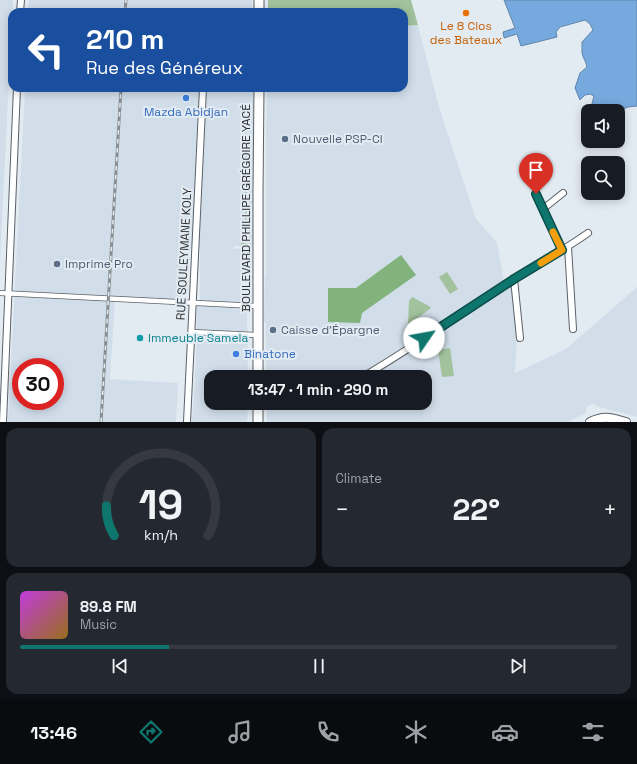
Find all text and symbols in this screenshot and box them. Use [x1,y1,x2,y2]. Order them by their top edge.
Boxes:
marker: Le 8 Clos des Bateaux [461,8,471,18]
place label: Le 8 Clos des Bateaux [430,18,502,48]
text: 210 m [86,21,164,57]
icon: left [20,24,72,76]
text: Rue des Généreux [86,56,243,79]
marker: Mazda Abidjan [181,93,191,103]
place label: Mazda Abidjan [144,104,228,120]
street label: BOULEVARD PHILLIPE GRÉGOIRE YACÉ [238,104,254,312]
map controls [581,104,625,200]
button: sound [581,104,625,148]
place label: Nouvelle PSP-CI [293,131,383,147]
marker: Nouvelle PSP-CI [280,134,290,144]
pin [519,153,553,194]
button: search [581,156,625,200]
icon: arrive [525,159,547,181]
street label: RUE SOULEYMANE KOLY [173,187,195,321]
place label: Imprime Pro [65,256,133,272]
marker: Imprime Pro [52,259,62,269]
position arrow [403,317,445,359]
place label: Caisse d'Épargne [281,322,380,338]
marker: Caisse d'Épargne [268,325,278,335]
place label: Immeuble Samela [148,330,248,346]
marker: Immeuble Samela [135,333,145,343]
place label: Binatone [244,346,296,362]
marker: Binatone [231,349,241,359]
speed limit sign: 30 [12,358,64,410]
text: 13:47 · 1 min · 290 m [248,380,388,399]
text: Climate [336,470,382,487]
text: 19 [138,477,183,530]
text: 22° [453,490,500,529]
text: − [336,495,349,523]
text: + [603,495,617,523]
text: km/h [144,525,178,543]
text: 89.8 FM [80,597,137,616]
text: Music [80,616,117,633]
icon: previous [109,655,131,677]
icon: pause [308,655,330,677]
icon: next [507,655,529,677]
icon: directions [137,718,165,746]
icon: music [226,718,254,746]
icon: phone [314,718,342,746]
icon: climate [402,718,430,746]
icon: car [491,718,519,746]
icon: filters [579,718,607,746]
text: 13:46 [30,721,77,744]

